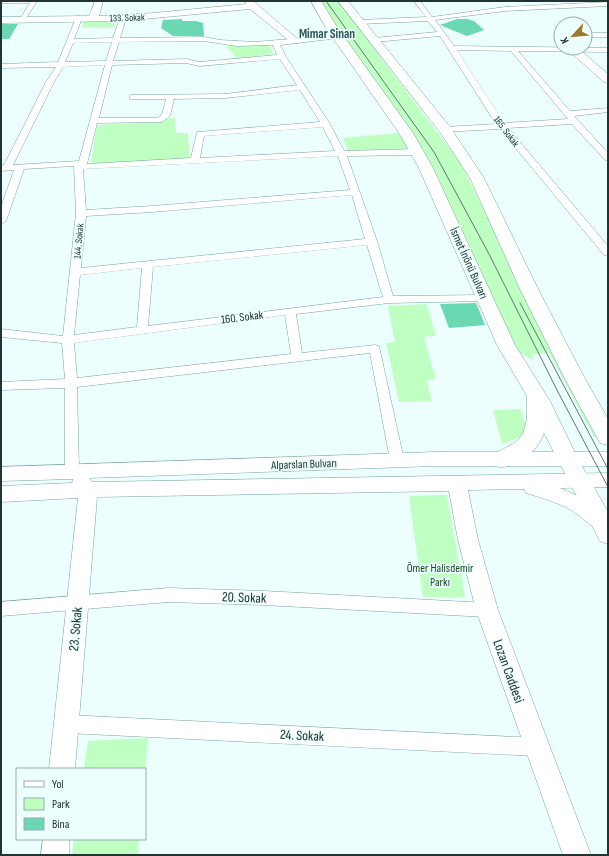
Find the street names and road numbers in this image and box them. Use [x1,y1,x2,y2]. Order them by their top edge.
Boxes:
street label: 133. Sokak [109,11,145,25]
street label: 165. Sokak [491,114,522,149]
street label: 144. Sokak [71,223,87,259]
street label: İsmet İnönü Bulvarı [446,225,491,301]
street label: 160. Sokak [220,307,264,328]
street label: Alparslan Bulvarı [270,456,337,473]
street label: 20. Sokak [222,588,267,607]
street label: 23. Sokak [65,606,86,652]
street label: Lozan Caddesi [489,637,528,705]
street label: 24. Sokak [279,726,325,745]

